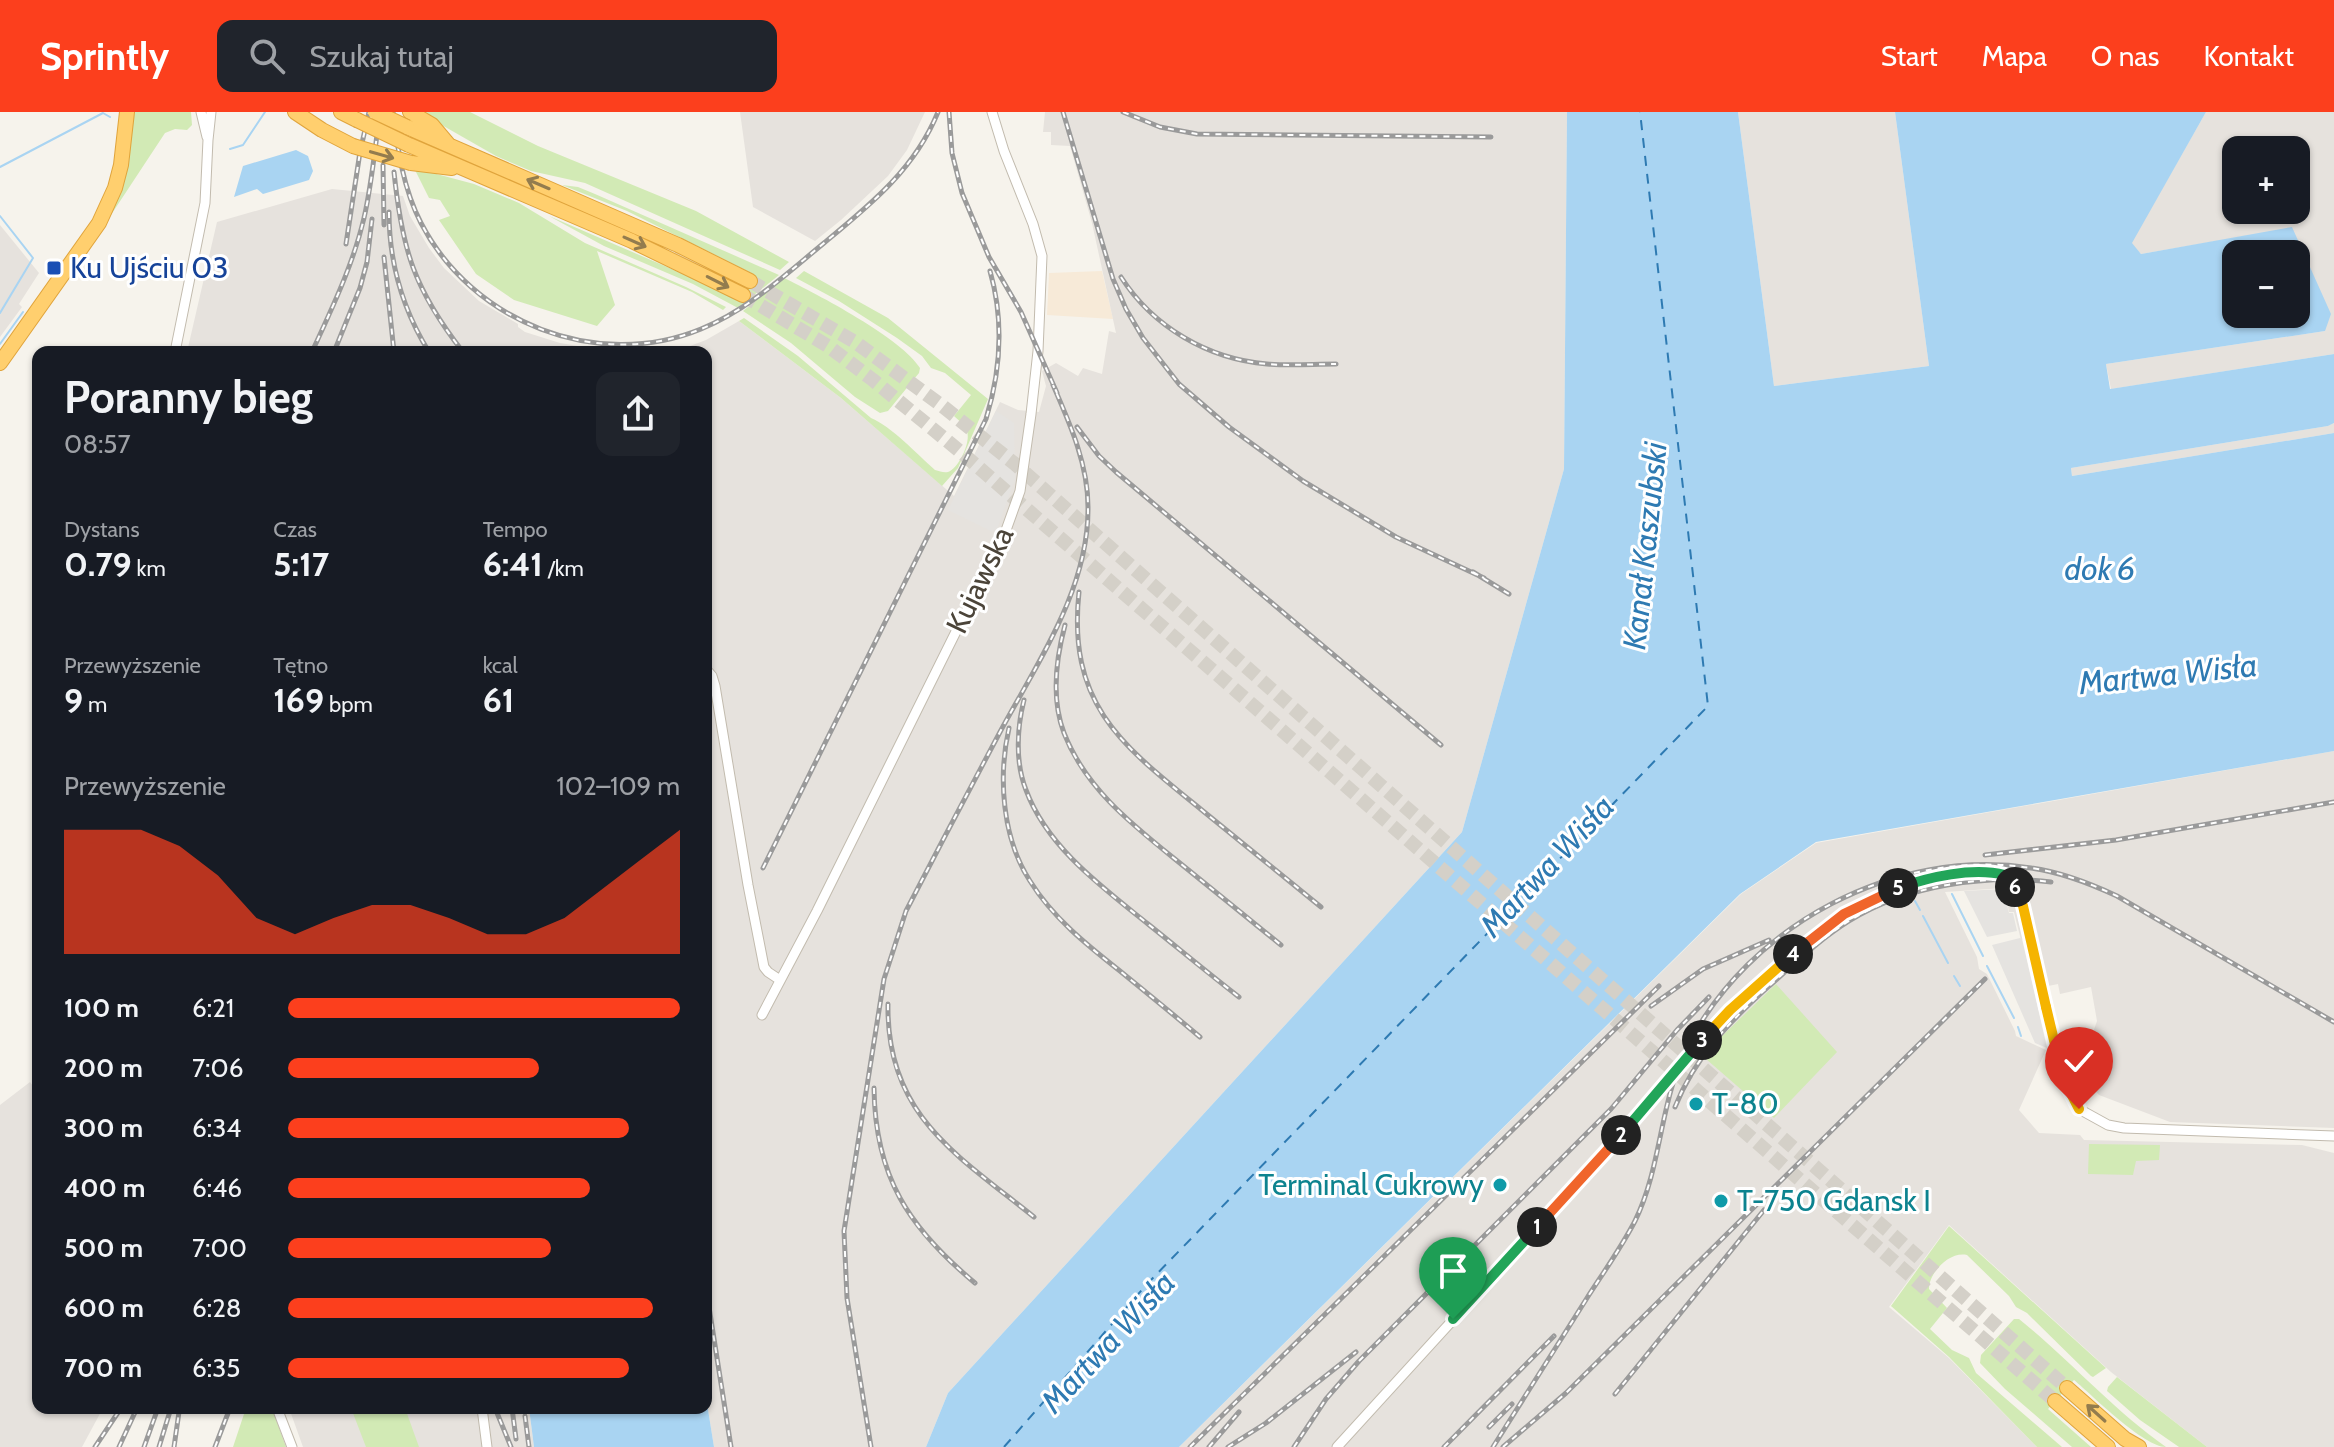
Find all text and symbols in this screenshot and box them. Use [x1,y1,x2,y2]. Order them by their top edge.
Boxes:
search box [217,20,777,92]
text: Sprintly [40,33,169,80]
icon: search [245,34,289,78]
text: Szukaj tutaj [309,38,454,75]
text: Start [1881,39,1938,73]
text: Mapa [1982,39,2047,73]
text: O nas [2091,39,2159,73]
text: Kontakt [2203,39,2294,73]
map controls [2222,136,2310,328]
button: + [2222,136,2310,224]
one-way arrow [369,148,395,163]
one-way arrow [527,176,551,191]
one-way arrow [622,236,647,251]
button: − [2222,240,2310,328]
place label: Ku Ujściu 03 [70,249,228,286]
marker: Ku Ujściu 03 [45,259,63,277]
one-way arrow [705,274,729,290]
text: Poranny bieg [64,371,313,424]
button: share [596,372,680,456]
text: 08:57 [64,428,130,460]
water label: Kanał Kaszubski [1614,439,1675,652]
text: Dystans [64,516,140,543]
text: Czas [273,516,317,543]
text: Tempo [483,516,548,543]
street label: Kujawska [938,520,1021,639]
text: 0.79 [64,543,132,585]
text: 5:17 [273,543,329,585]
text: 6:41 [483,543,543,585]
water label: dok 6 [2065,549,2135,588]
text: km [132,555,166,582]
text: /km [543,555,584,582]
water label: Martwa Wisła [2076,645,2259,702]
text: Przewyższenie [64,652,201,679]
text: Tętno [273,652,328,679]
text: kcal [483,652,518,679]
text: 9 [64,679,83,721]
text: 169 [273,679,324,721]
text: 61 [483,679,514,721]
text: m [83,691,107,718]
text: bpm [324,691,373,718]
text: Przewyższenie [64,770,226,802]
text: 102–109 m [556,770,680,802]
water label: Martwa Wisła [1471,787,1622,945]
pin: 6 [1995,867,2035,907]
pin: 5 [1878,868,1918,908]
text: 6 [2009,873,2021,900]
text: 5 [1892,874,1904,901]
pin: 4 [1773,934,1813,974]
text: 4 [1786,940,1800,967]
text: 100 m [64,992,139,1024]
text: 6:21 [192,992,234,1024]
pin: 3 [1682,1020,1722,1060]
text: 3 [1696,1026,1708,1053]
pin [2045,1027,2113,1109]
icon: check [2057,1039,2101,1083]
text: 200 m [64,1052,143,1084]
text: 7:06 [192,1052,243,1084]
place label: T-80 [1712,1085,1779,1122]
marker: T-80 [1687,1095,1705,1113]
text: 300 m [64,1112,143,1144]
text: 6:34 [192,1112,241,1144]
pin: 2 [1601,1115,1641,1155]
text: 2 [1615,1121,1627,1148]
place label: Terminal Cukrowy [1258,1166,1484,1203]
text: 400 m [64,1172,145,1204]
text: 6:46 [192,1172,242,1204]
marker: Terminal Cukrowy [1491,1176,1509,1194]
place label: T-750 Gdansk I [1737,1182,1931,1219]
marker: T-750 Gdansk I [1712,1192,1730,1210]
pin: 1 [1517,1207,1557,1247]
text: 1 [1533,1213,1541,1240]
text: 500 m [64,1232,143,1264]
text: 7:00 [192,1232,247,1264]
pin [1419,1237,1487,1319]
icon: arrive [1431,1249,1475,1293]
water label: Martwa Wisła [1032,1263,1183,1421]
text: 600 m [64,1292,144,1324]
text: 6:28 [192,1292,242,1324]
text: 700 m [64,1352,142,1384]
text: 6:35 [192,1352,240,1384]
one-way arrow [2086,1405,2106,1423]

